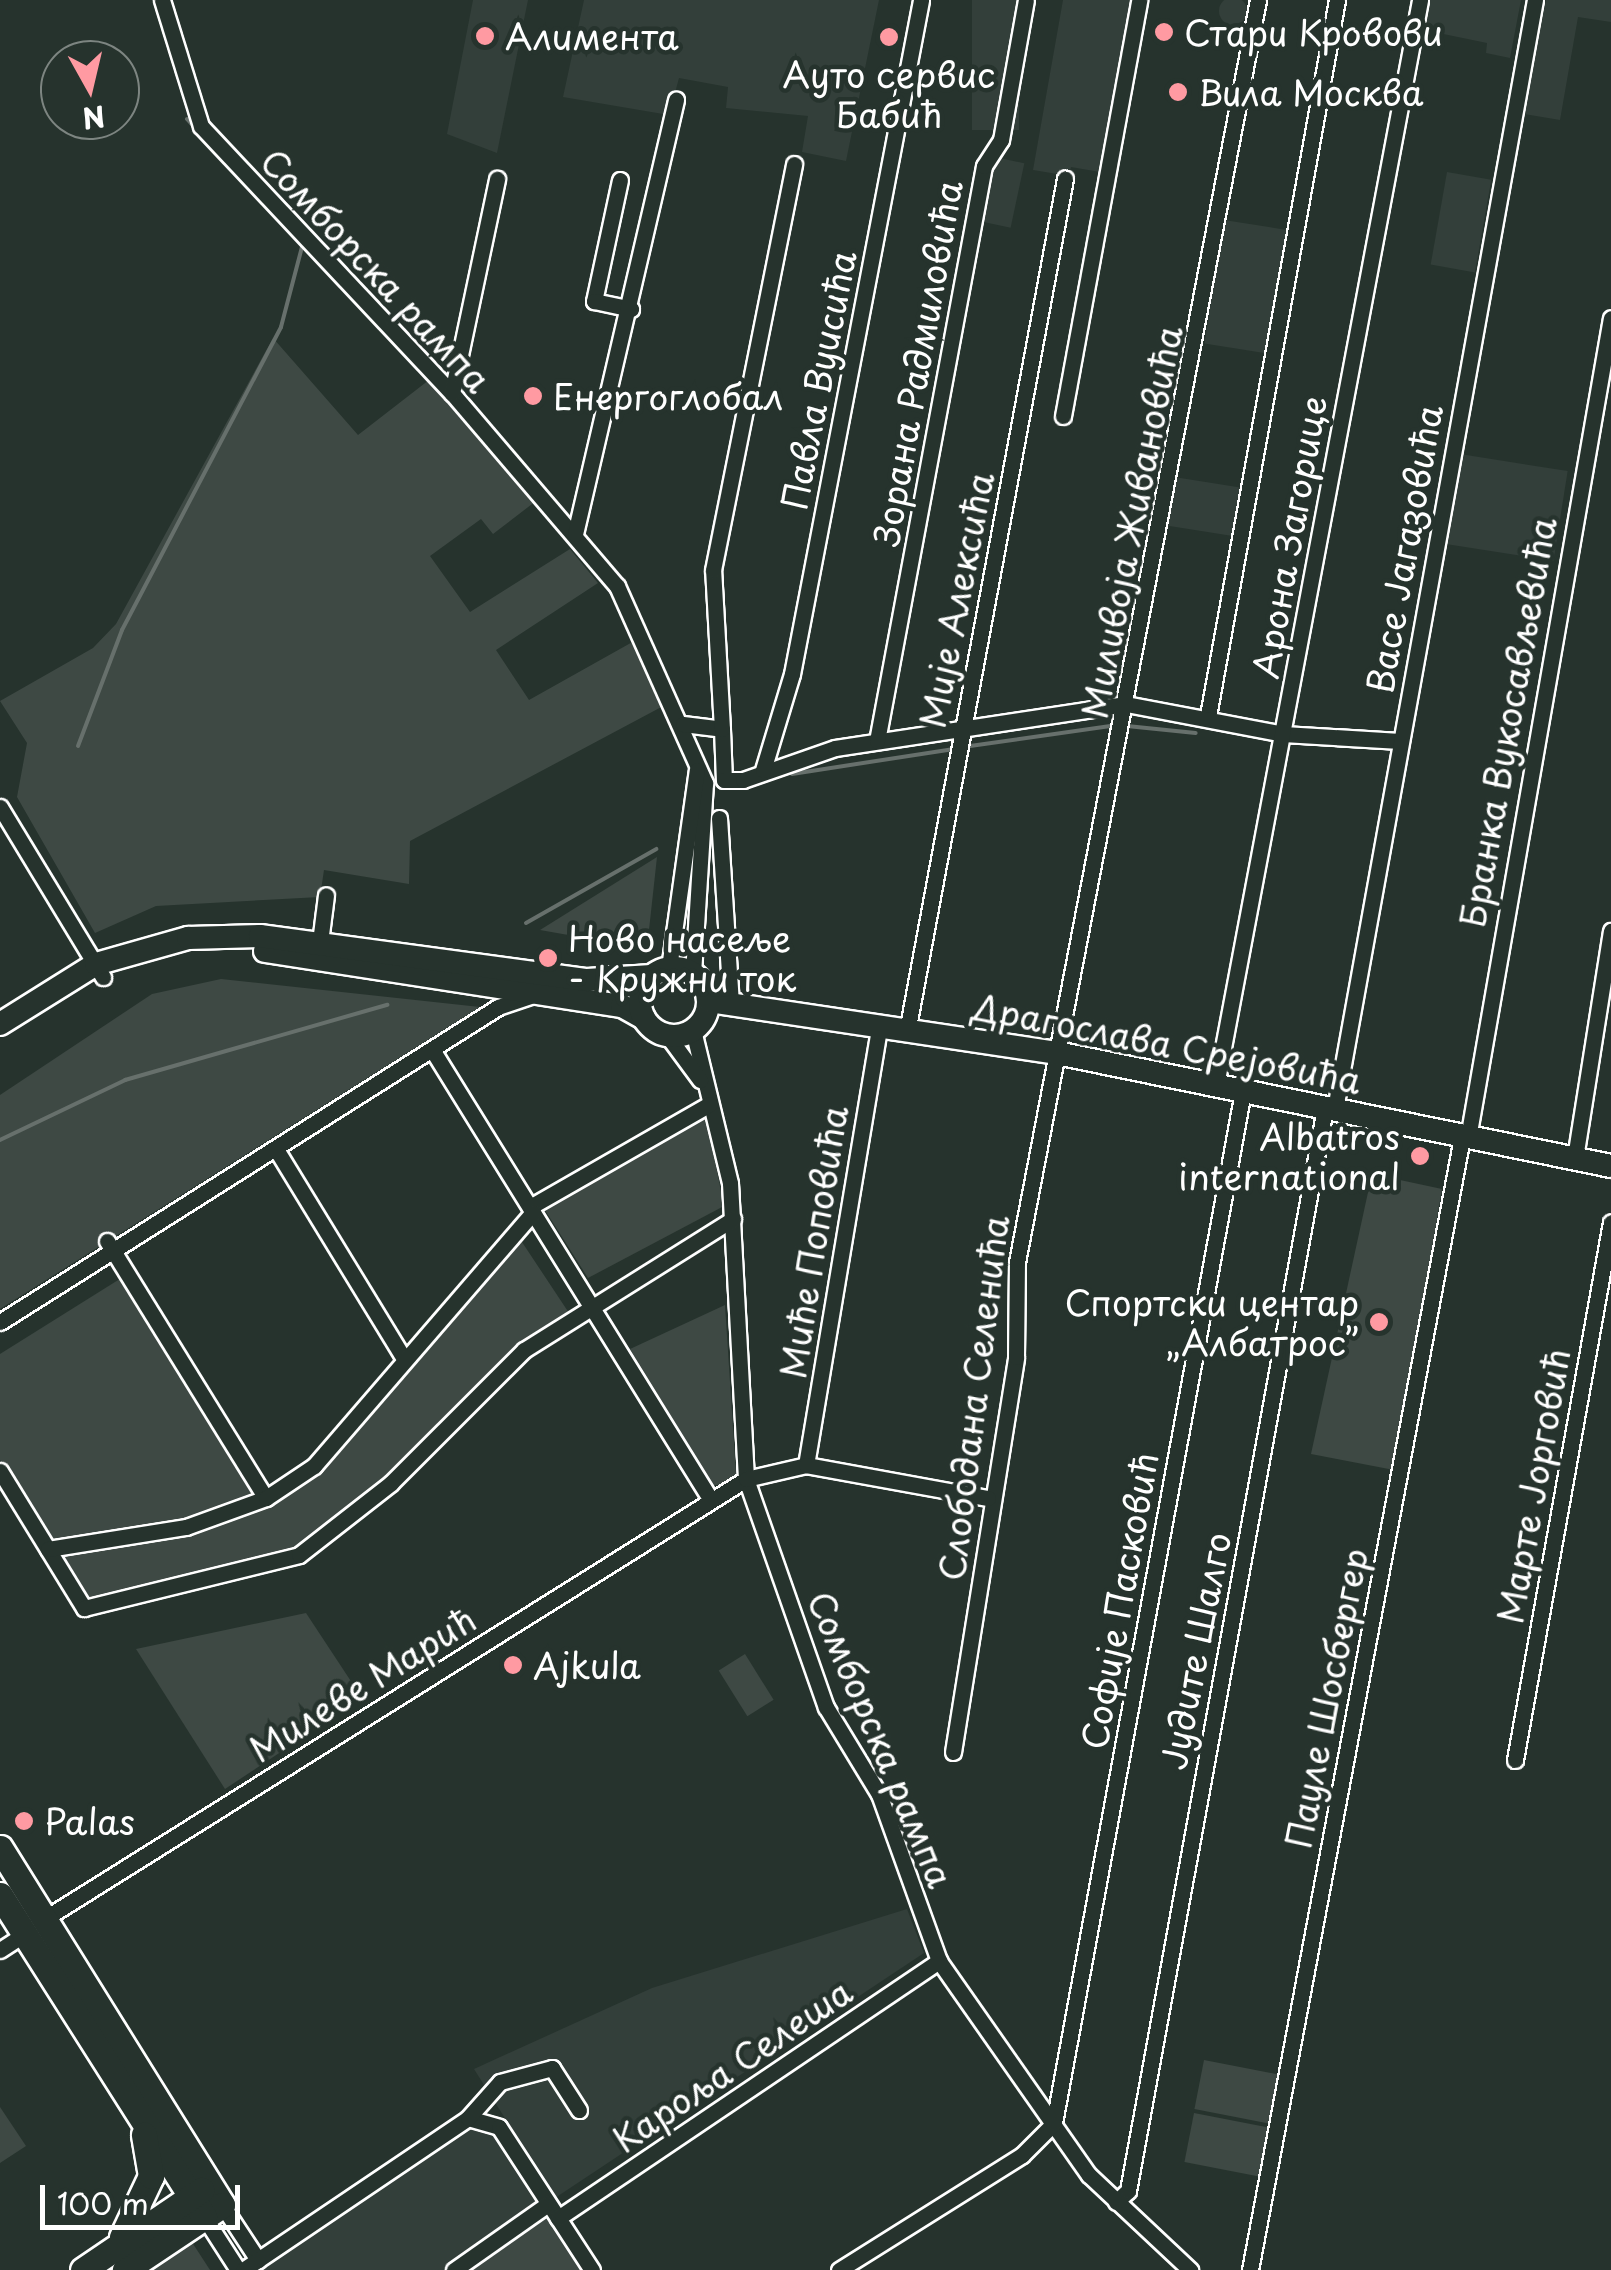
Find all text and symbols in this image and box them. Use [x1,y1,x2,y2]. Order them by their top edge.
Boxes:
place label: Стари Кровови [1184,11,1445,53]
place label: Алимента [505,15,679,57]
marker: Стари Кровови [1153,21,1175,43]
marker: Алимента [474,25,496,47]
marker: Ауто сервис Бабић [878,26,900,48]
north arrow [40,40,140,140]
place label: Ауто сервис Бабић [782,53,996,135]
place label: Вила Москва [1198,71,1425,113]
marker: Вила Москва [1167,81,1189,103]
text: N [80,95,108,141]
street label: Сомборска рампа [251,138,501,402]
street label: Зорана Радмиловића [864,177,970,549]
street label: Павла Вуисића [772,247,864,513]
street label: Миливоја Живановића [1072,322,1190,722]
place label: Енергоглобал [553,375,783,417]
marker: Енергоглобал [522,385,544,407]
street label: Арона Загорице [1244,393,1334,681]
street label: Васе Јагазовића [1358,401,1450,697]
street label: Мије Алексића [911,468,1001,732]
street label: Бранка Вукосављевића [1450,512,1564,932]
place label: Ново насеље - Кружни ток [568,917,798,999]
marker: Ново насеље - Кружни ток [537,947,559,969]
street label: Драгослава Срејовића [968,985,1366,1101]
street label: Миће Поповића [771,1102,855,1382]
place label: Albatros international [1178,1115,1400,1197]
marker: Albatros international [1409,1145,1431,1167]
street label: Слободана Селенића [930,1212,1016,1584]
place label: Спортски центар „Албатрос” [1062,1281,1359,1363]
marker: Спортски центар „Албатрос” [1368,1311,1390,1333]
street label: Марте Јорговић [1488,1345,1578,1627]
street label: Софије Пасковић [1072,1449,1166,1753]
street label: Јудите Шалго [1151,1529,1239,1773]
street label: Пауле Шосбергер [1276,1545,1376,1851]
street label: Сомборска рампа [799,1583,963,1895]
street label: Милеве Марић [241,1597,483,1771]
place label: Ajkula [533,1644,641,1686]
marker: Ajkula [502,1654,524,1676]
place label: Palas [44,1800,135,1842]
marker: Palas [13,1810,35,1832]
street label: Кароља Селеша [604,1969,860,2161]
scale bar [45,2165,245,2227]
text: 100 m [57,2180,149,2225]

